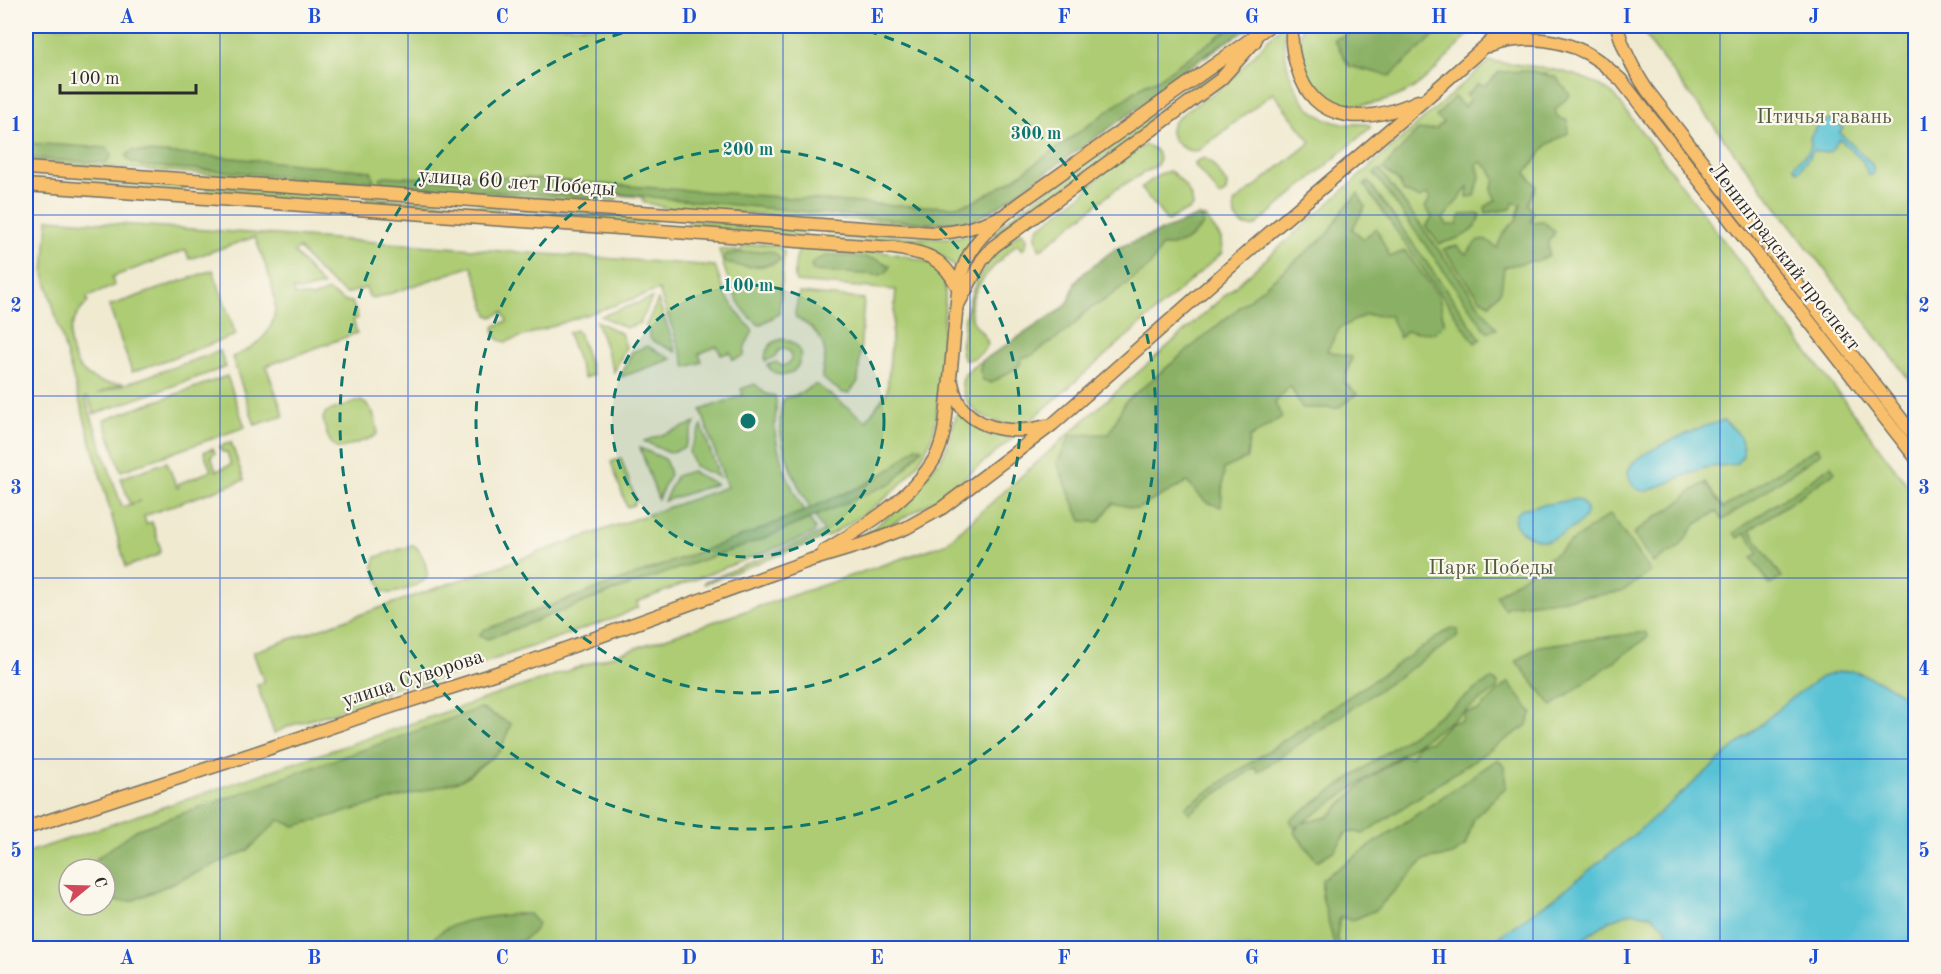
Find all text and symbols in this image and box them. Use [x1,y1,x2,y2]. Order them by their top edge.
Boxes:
text: A [119,8,135,28]
text: B [307,8,321,28]
text: C [495,8,509,28]
text: D [681,8,697,28]
text: E [870,8,884,28]
text: F [1057,8,1071,28]
text: G [1245,8,1259,28]
text: H [1431,8,1447,28]
text: I [1623,8,1631,28]
text: J [1809,8,1820,28]
scale bar [60,57,196,95]
text: 100 m [69,70,120,88]
park label: Птичья гавань [1756,107,1892,128]
text: 1 [10,116,22,136]
text: 1 [1918,116,1930,136]
text: 300 m [1011,125,1061,143]
text: 200 m [723,141,773,159]
street label: Ленинградский проспект [1704,159,1864,355]
street label: улица 60 лет Победы [418,166,616,200]
text: 100 m [723,277,773,295]
text: 2 [10,297,22,317]
text: 2 [1918,297,1930,317]
centre of rings [738,411,758,431]
text: 3 [10,479,22,499]
text: 3 [1918,479,1930,499]
park label: Парк Победы [1428,558,1554,579]
street label: улица Суворова [340,646,486,712]
text: 4 [10,660,22,680]
text: 4 [1918,660,1930,680]
text: 5 [10,841,22,862]
text: 5 [1918,841,1930,862]
north arrow [57,857,117,917]
text: С [90,875,109,890]
text: A [119,949,135,969]
text: B [307,949,321,969]
text: C [495,949,509,969]
text: D [681,949,697,969]
text: E [870,949,884,969]
text: F [1057,949,1071,969]
text: G [1245,949,1259,969]
text: H [1431,949,1447,969]
text: I [1623,949,1631,969]
text: J [1809,949,1820,969]

